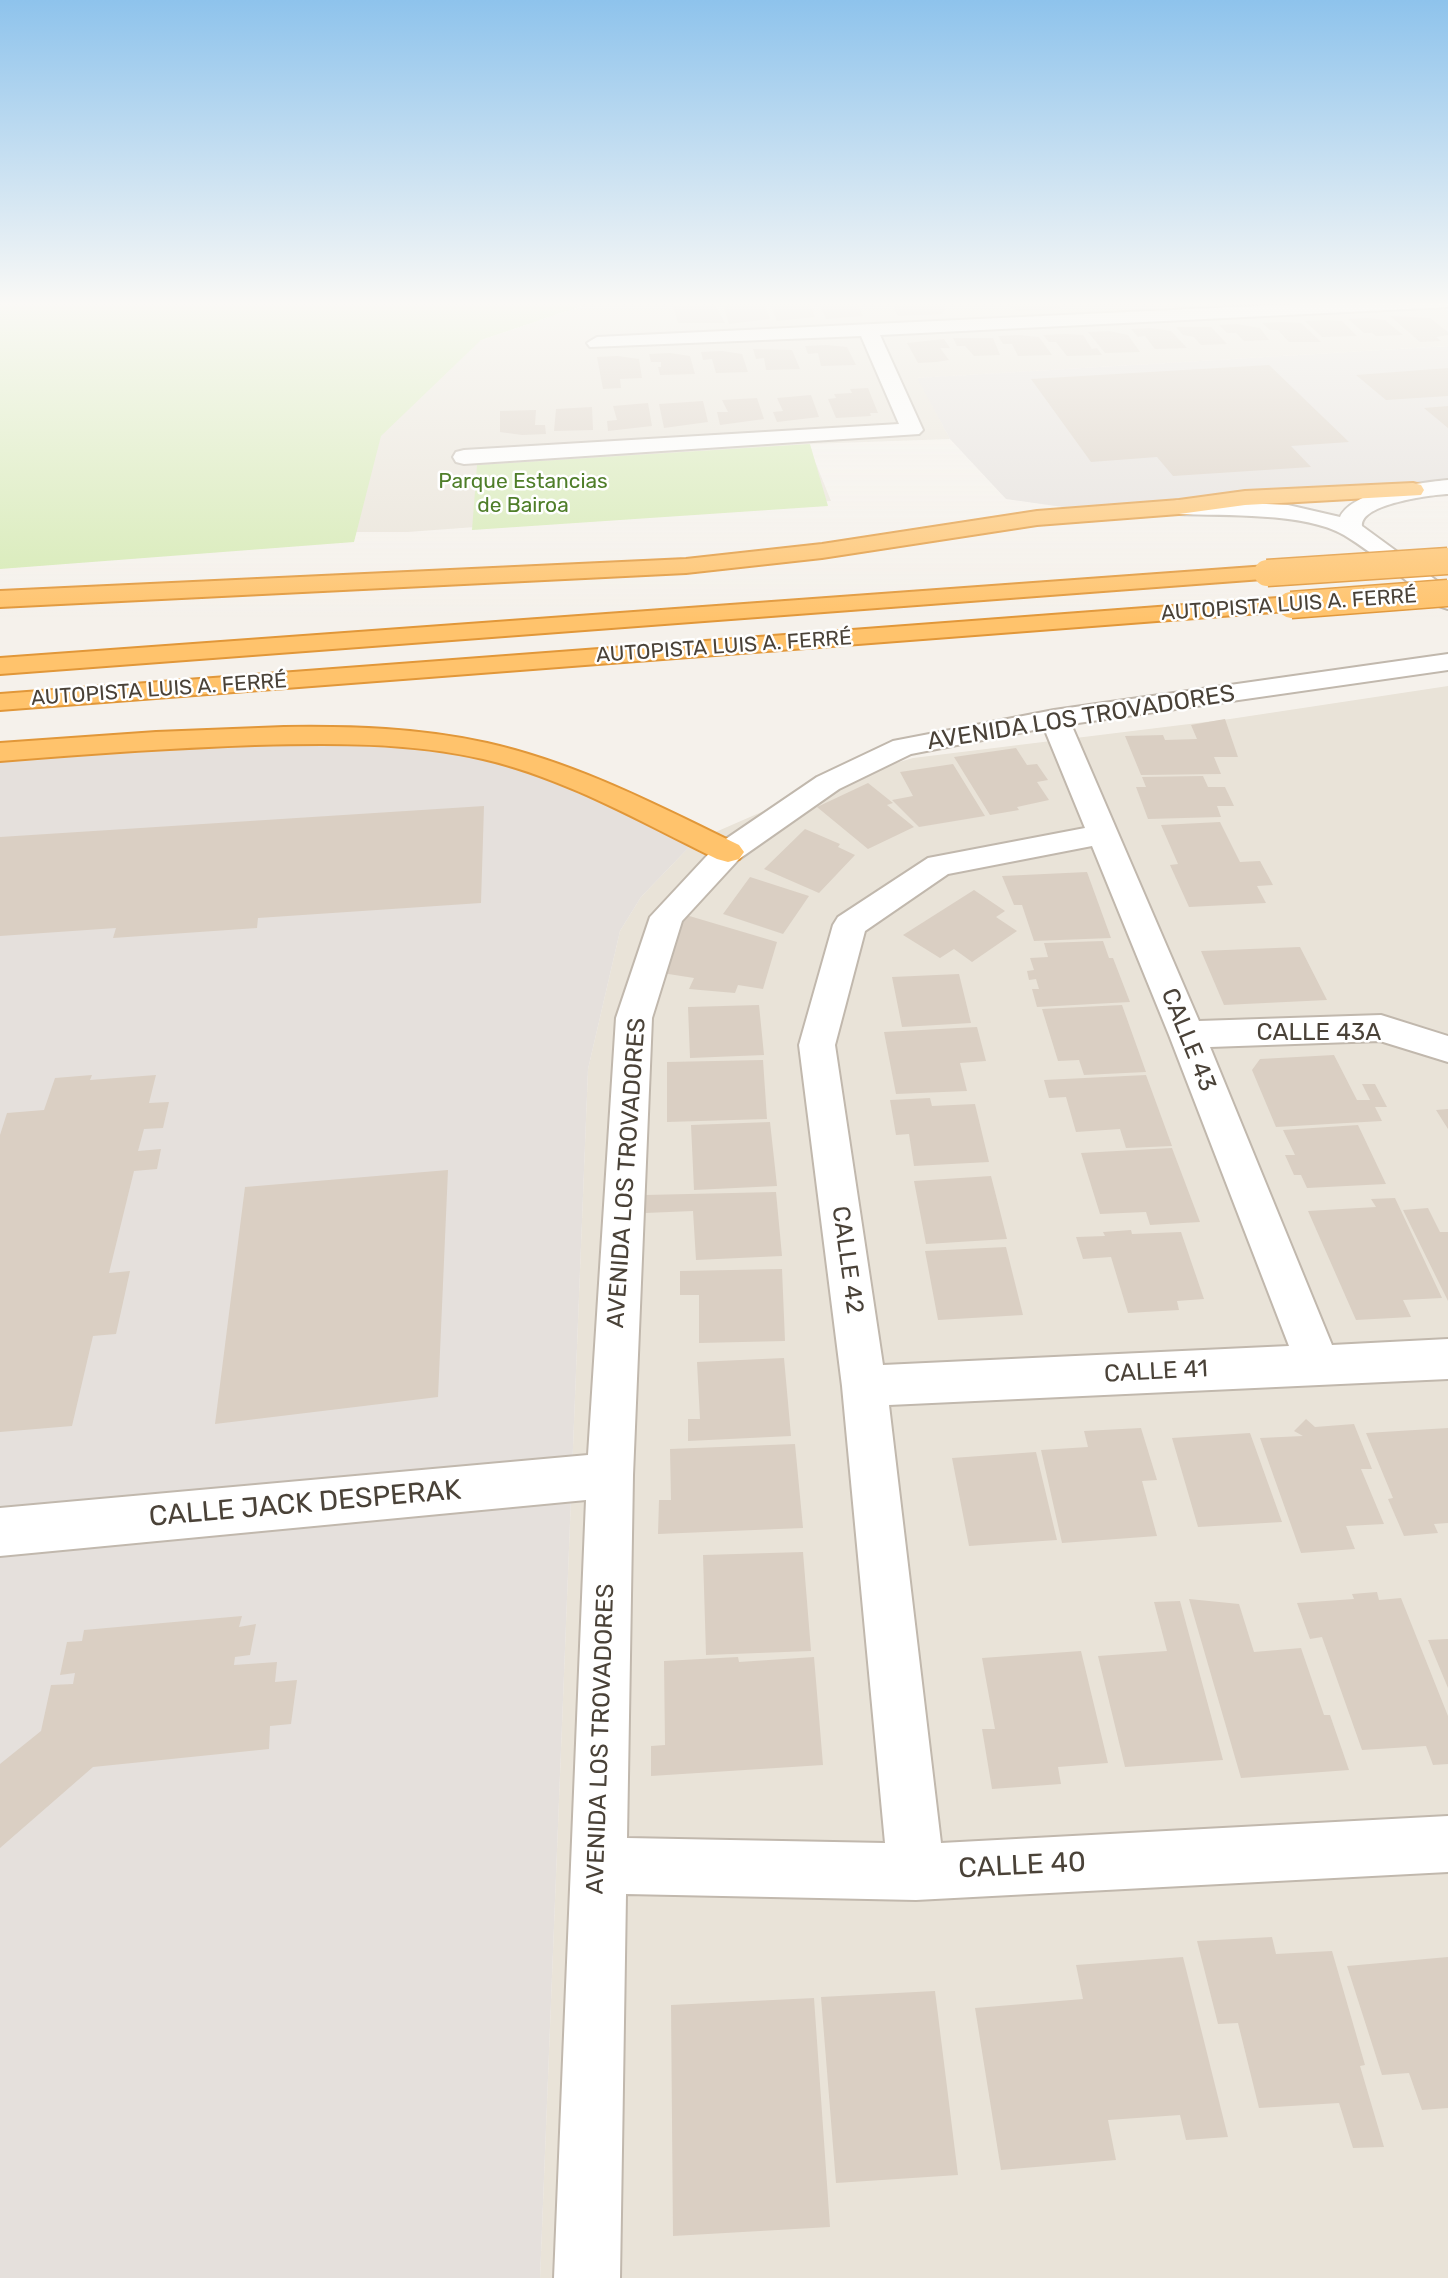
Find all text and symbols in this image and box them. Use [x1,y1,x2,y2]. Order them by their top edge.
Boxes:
park label: Parque Estancias de Bairoa [438,469,608,519]
street label: AUTOPISTA LUIS A. FERRÉ [1160,583,1418,627]
street label: AUTOPISTA LUIS A. FERRÉ [595,625,853,669]
street label: AUTOPISTA LUIS A. FERRÉ [30,668,288,712]
street label: AVENIDA LOS TROVADORES [925,679,1237,757]
street label: CALLE 43 [1154,984,1222,1096]
street label: AVENIDA LOS TROVADORES [602,1017,652,1329]
street label: CALLE 43A [1257,1019,1381,1047]
street label: CALLE 42 [825,1204,869,1316]
street label: CALLE 41 [1103,1355,1209,1389]
street label: CALLE JACK DESPERAK [148,1474,462,1534]
street label: AVENIDA LOS TROVADORES [581,1583,621,1895]
street label: CALLE 40 [957,1846,1087,1886]

